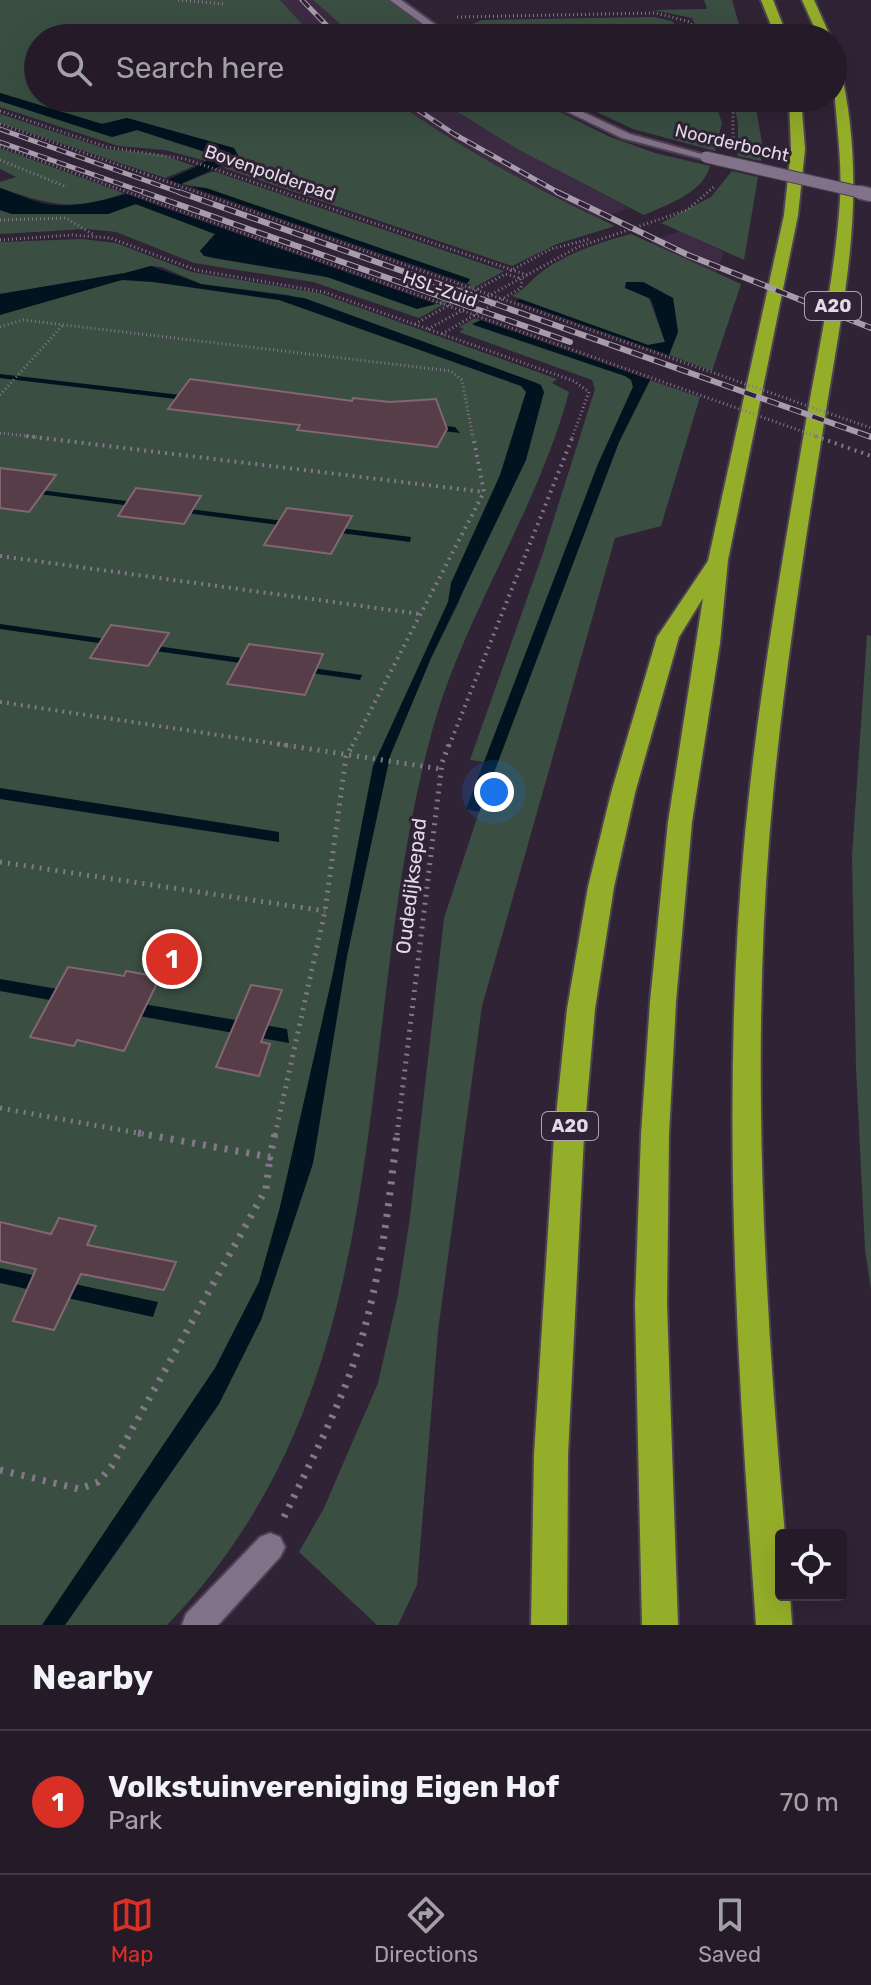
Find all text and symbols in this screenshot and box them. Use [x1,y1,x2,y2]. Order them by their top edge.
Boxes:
search box [24,24,847,112]
icon: search [52,46,96,90]
text: Search here [116,50,284,86]
street label: Noorderbocht [673,119,791,167]
street label: Bovenpolderpad [202,140,338,206]
street label: HSL-Zuid [400,266,480,312]
road number: A20 [805,292,861,320]
your location [474,772,514,812]
street label: Oudedijksepad [391,817,431,955]
pin: 1 [146,929,198,989]
road number: A20 [542,1112,598,1140]
map controls [775,1529,847,1601]
button: locate [775,1529,847,1601]
text: Nearby [32,1657,153,1698]
text: Volkstuinvereniging Eigen Hof [108,1769,559,1805]
text: 1 [52,1787,64,1818]
text: 70 m [780,1787,839,1818]
text: Park [108,1805,162,1836]
tab: Map [110,1893,154,1968]
tab: Directions [374,1893,478,1968]
tab: Saved [698,1893,761,1968]

